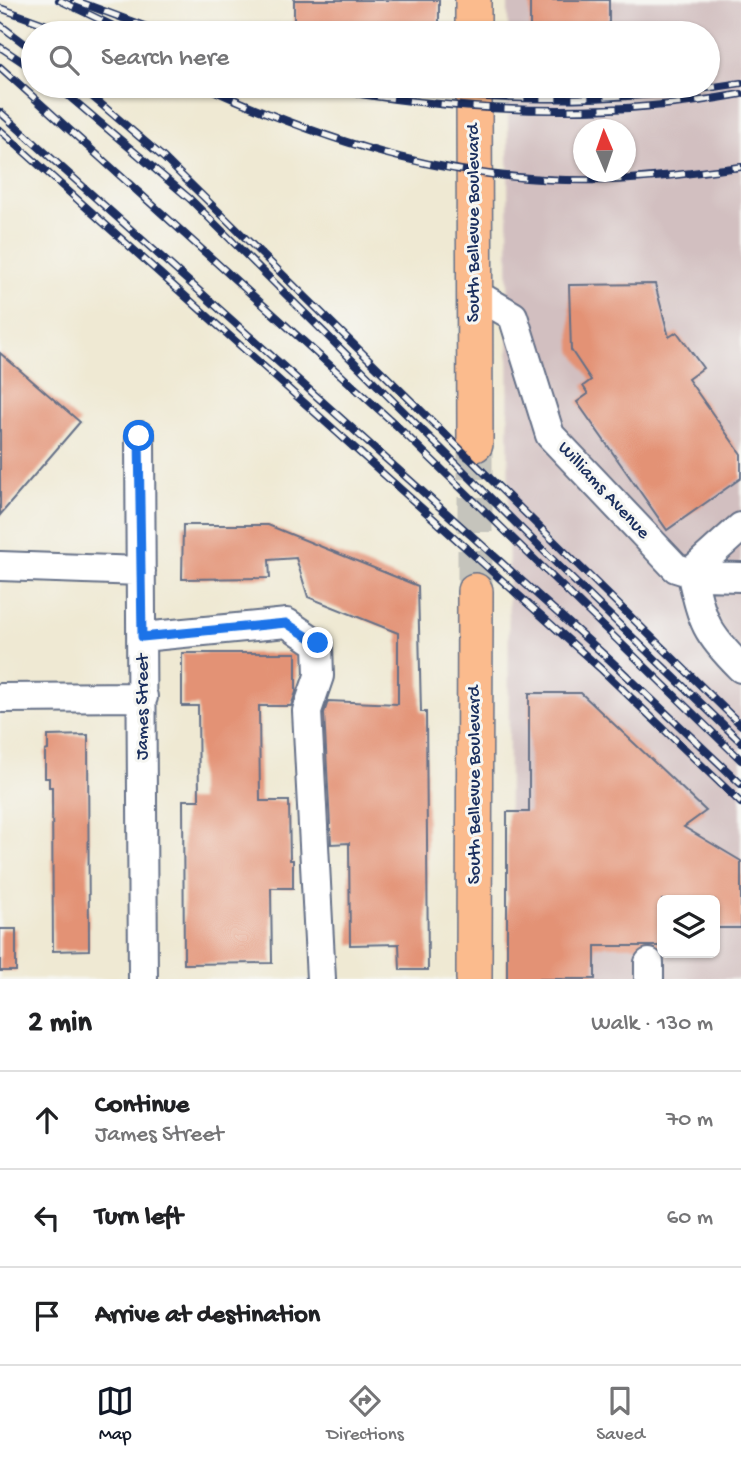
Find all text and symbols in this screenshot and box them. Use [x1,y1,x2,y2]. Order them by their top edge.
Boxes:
search box [21,21,720,98]
icon: search [45,41,83,79]
text: Search here [101,44,229,75]
north arrow [573,119,636,182]
street label: South Bellevue Boulevard [463,122,486,322]
route start [123,420,154,451]
street label: Williams Avenue [552,437,654,545]
route end [302,627,333,658]
street label: James Street [132,652,155,760]
street label: South Bellevue Boulevard [464,684,487,884]
map controls [657,895,720,958]
button: layers [657,895,720,958]
text: 2 min [28,1007,92,1042]
text: Walk · 130 m [591,1011,713,1038]
text: Continue [95,1091,189,1122]
icon: ahead [28,1101,66,1139]
text: 70 m [666,1107,713,1134]
text: James Street [95,1122,223,1149]
icon: left [28,1199,66,1237]
text: Turn left [95,1203,183,1234]
text: 60 m [667,1205,713,1232]
icon: arrive [28,1297,66,1335]
text: Arrive at destination [95,1301,320,1332]
tab: Map [96,1382,134,1447]
tab: Directions [327,1382,404,1447]
tab: Saved [596,1382,645,1447]

